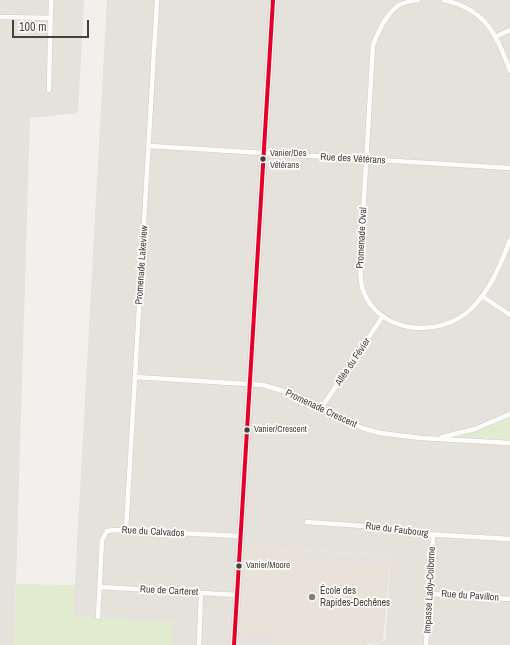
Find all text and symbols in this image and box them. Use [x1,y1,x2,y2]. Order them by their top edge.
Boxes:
scale bar [14,12,91,38]
text: 100 m [19,19,46,35]
place label: Vanier/Des Vétérans [270,149,306,170]
street label: Rue des Vétérans [320,151,386,167]
marker: Vanier/Des Vétérans [258,154,268,164]
street label: Promenade Oval [354,207,370,269]
street label: Promenade Lakeview [133,225,151,305]
street label: Allée du Févier [333,336,373,388]
street label: Promenade Crescent [283,387,359,431]
marker: Vanier/Crescent [242,425,252,435]
place label: Vanier/Crescent [254,425,307,435]
street label: Rue du Faubourg [365,520,429,540]
street label: Rue du Calvados [121,524,185,540]
street label: Impasse Lady-Colborne [422,546,438,634]
marker: Vanier/Moore [234,561,244,571]
place label: Vanier/Moore [246,561,290,571]
street label: Rue de Carteret [140,583,198,599]
place label: École des Rapides-Dechênes [320,585,390,608]
street label: Rue du Pavillon [441,588,499,604]
marker: École des Rapides-Dechênes [307,592,317,602]

